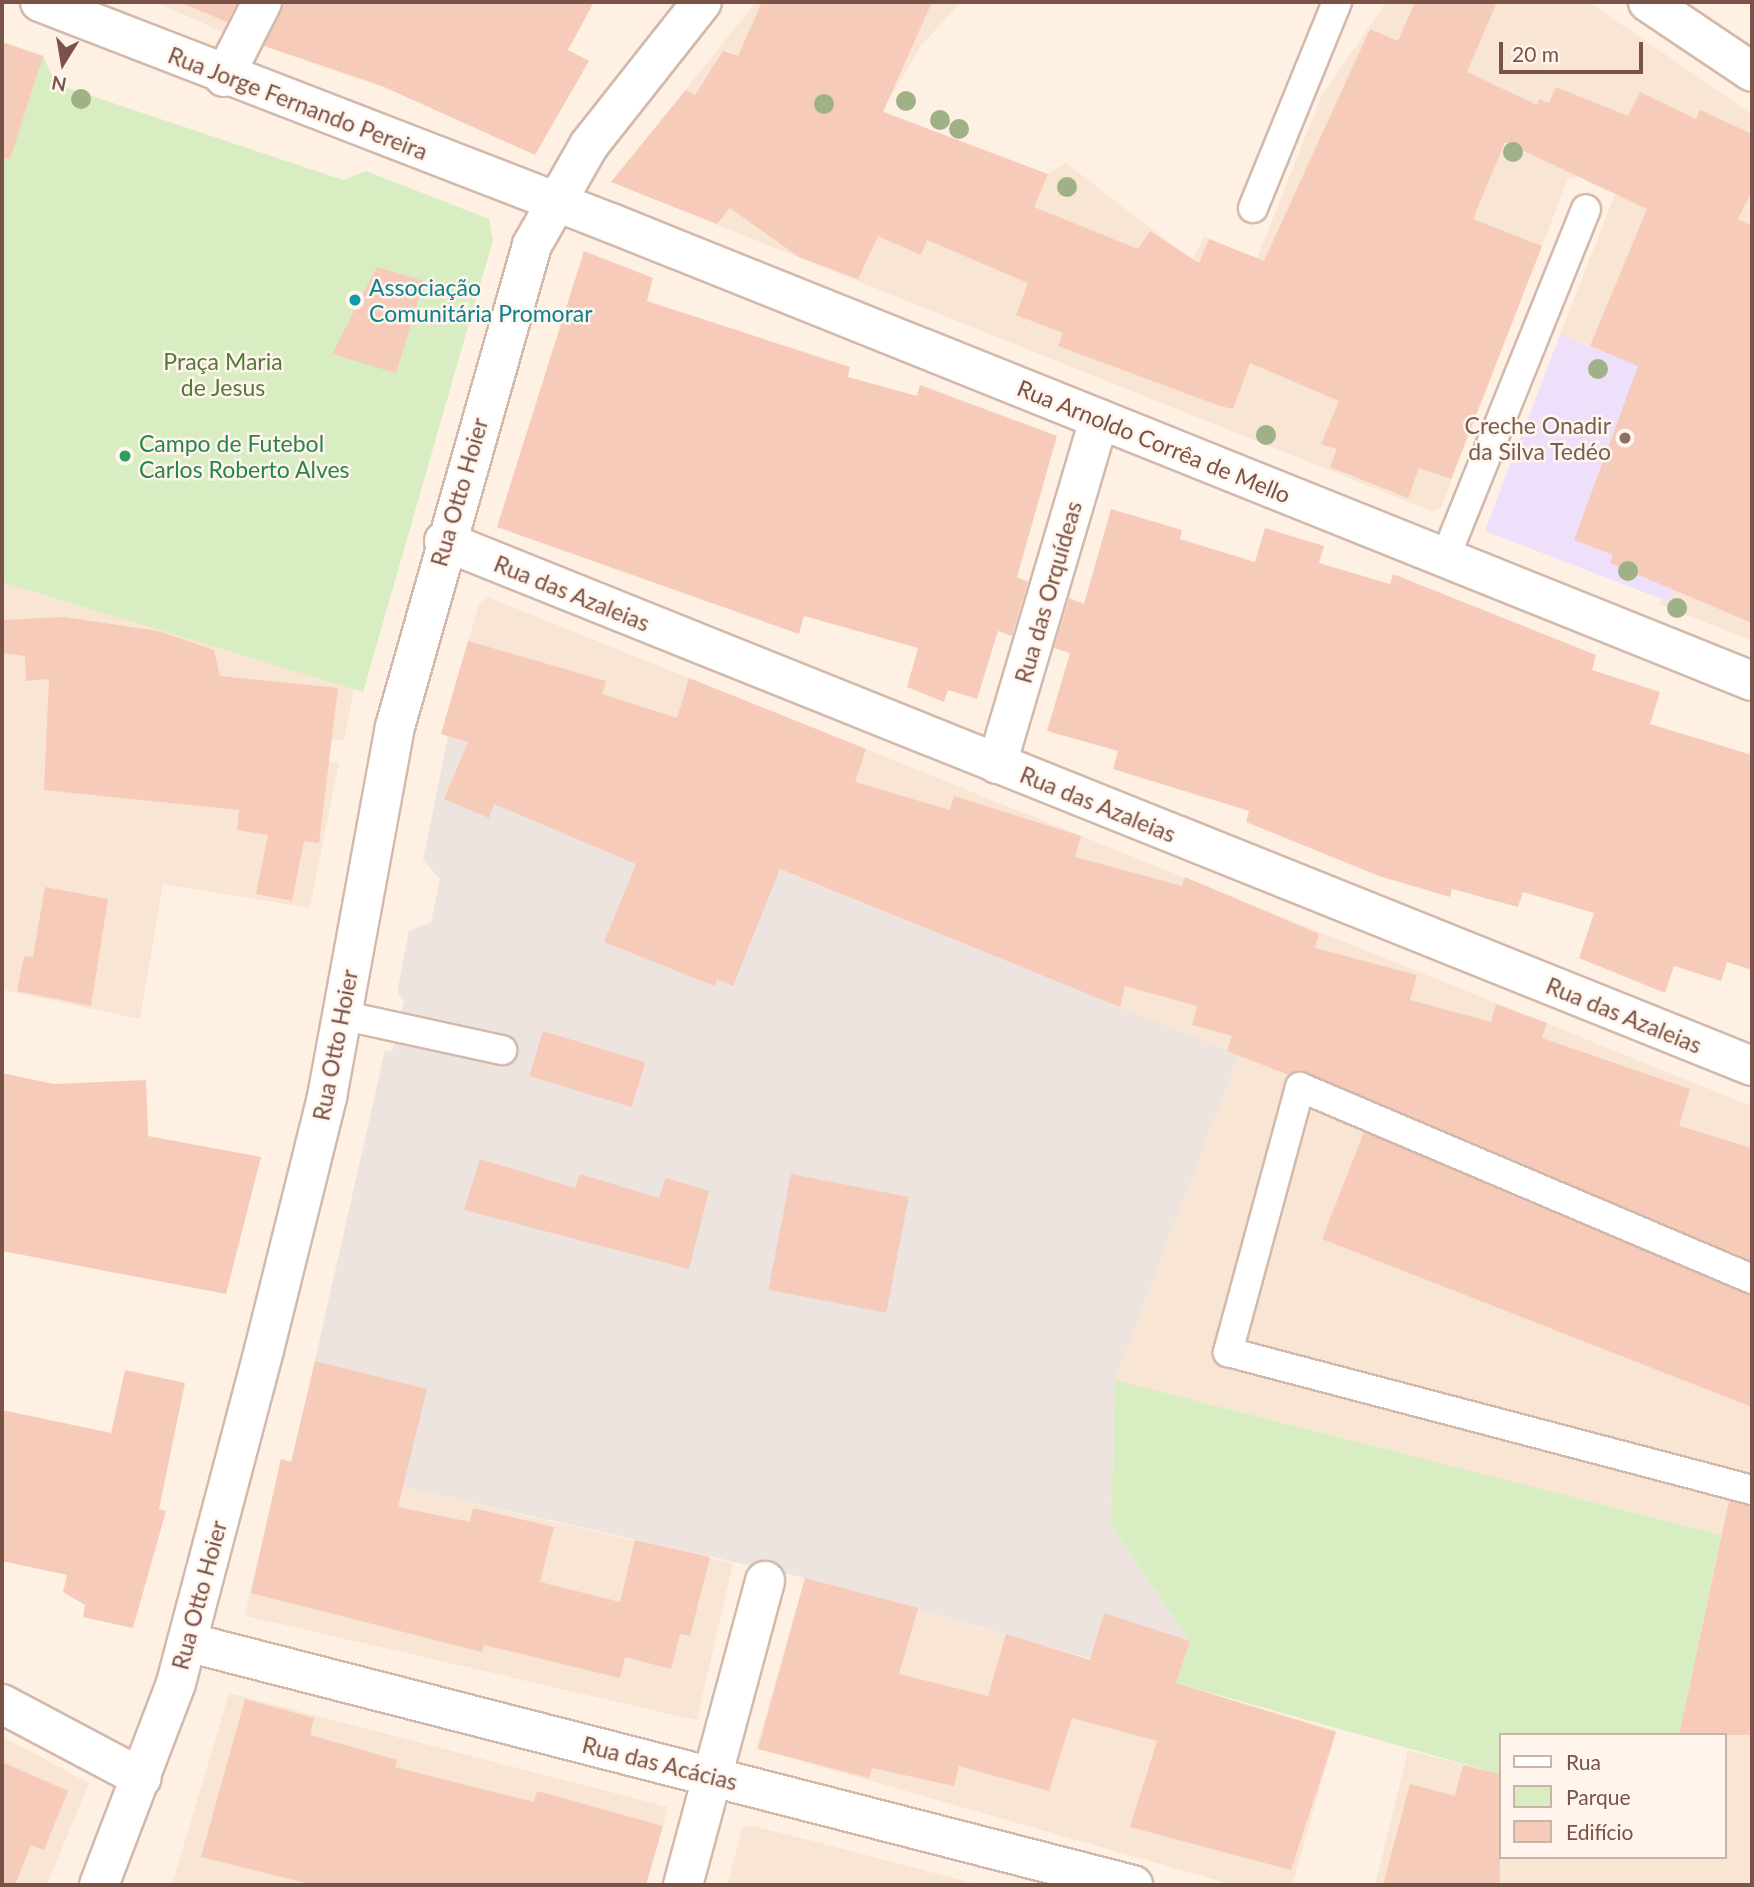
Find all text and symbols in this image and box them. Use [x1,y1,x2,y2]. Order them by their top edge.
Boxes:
north arrow [28,28,98,98]
scale bar [1502,28,1646,72]
street label: Rua Jorge Fernando Pereira [164,41,432,165]
text: 20 m [1512,41,1559,66]
text: N [50,71,68,97]
place label: Associação Comunitária Promorar [369,273,593,327]
marker: Associação Comunitária Promorar [347,292,363,308]
park label: Praça Maria de Jesus [163,347,283,401]
street label: Rua Arnoldo Corrêa de Mello [1013,373,1295,509]
place label: Creche Onadir da Silva Tedéo [1465,411,1611,465]
street label: Rua Otto Hoier [425,415,493,569]
place label: Campo de Futebol Carlos Roberto Alves [139,429,350,483]
marker: Creche Onadir da Silva Tedéo [1617,430,1633,446]
marker: Campo de Futebol Carlos Roberto Alves [117,448,133,464]
street label: Rua das Orquídeas [1009,498,1087,686]
street label: Rua das Azaleias [490,549,654,637]
street label: Rua das Azaleias [1016,760,1180,848]
street label: Rua Otto Hoier [307,967,363,1123]
street label: Rua das Azaleias [1542,971,1706,1059]
street label: Rua Otto Hoier [166,1517,232,1673]
street label: Rua das Acácias [579,1730,741,1796]
legend [1498,1733,1726,1859]
text: Rua [1566,1749,1601,1774]
text: Parque [1566,1784,1631,1809]
text: Edifício [1566,1819,1633,1844]

